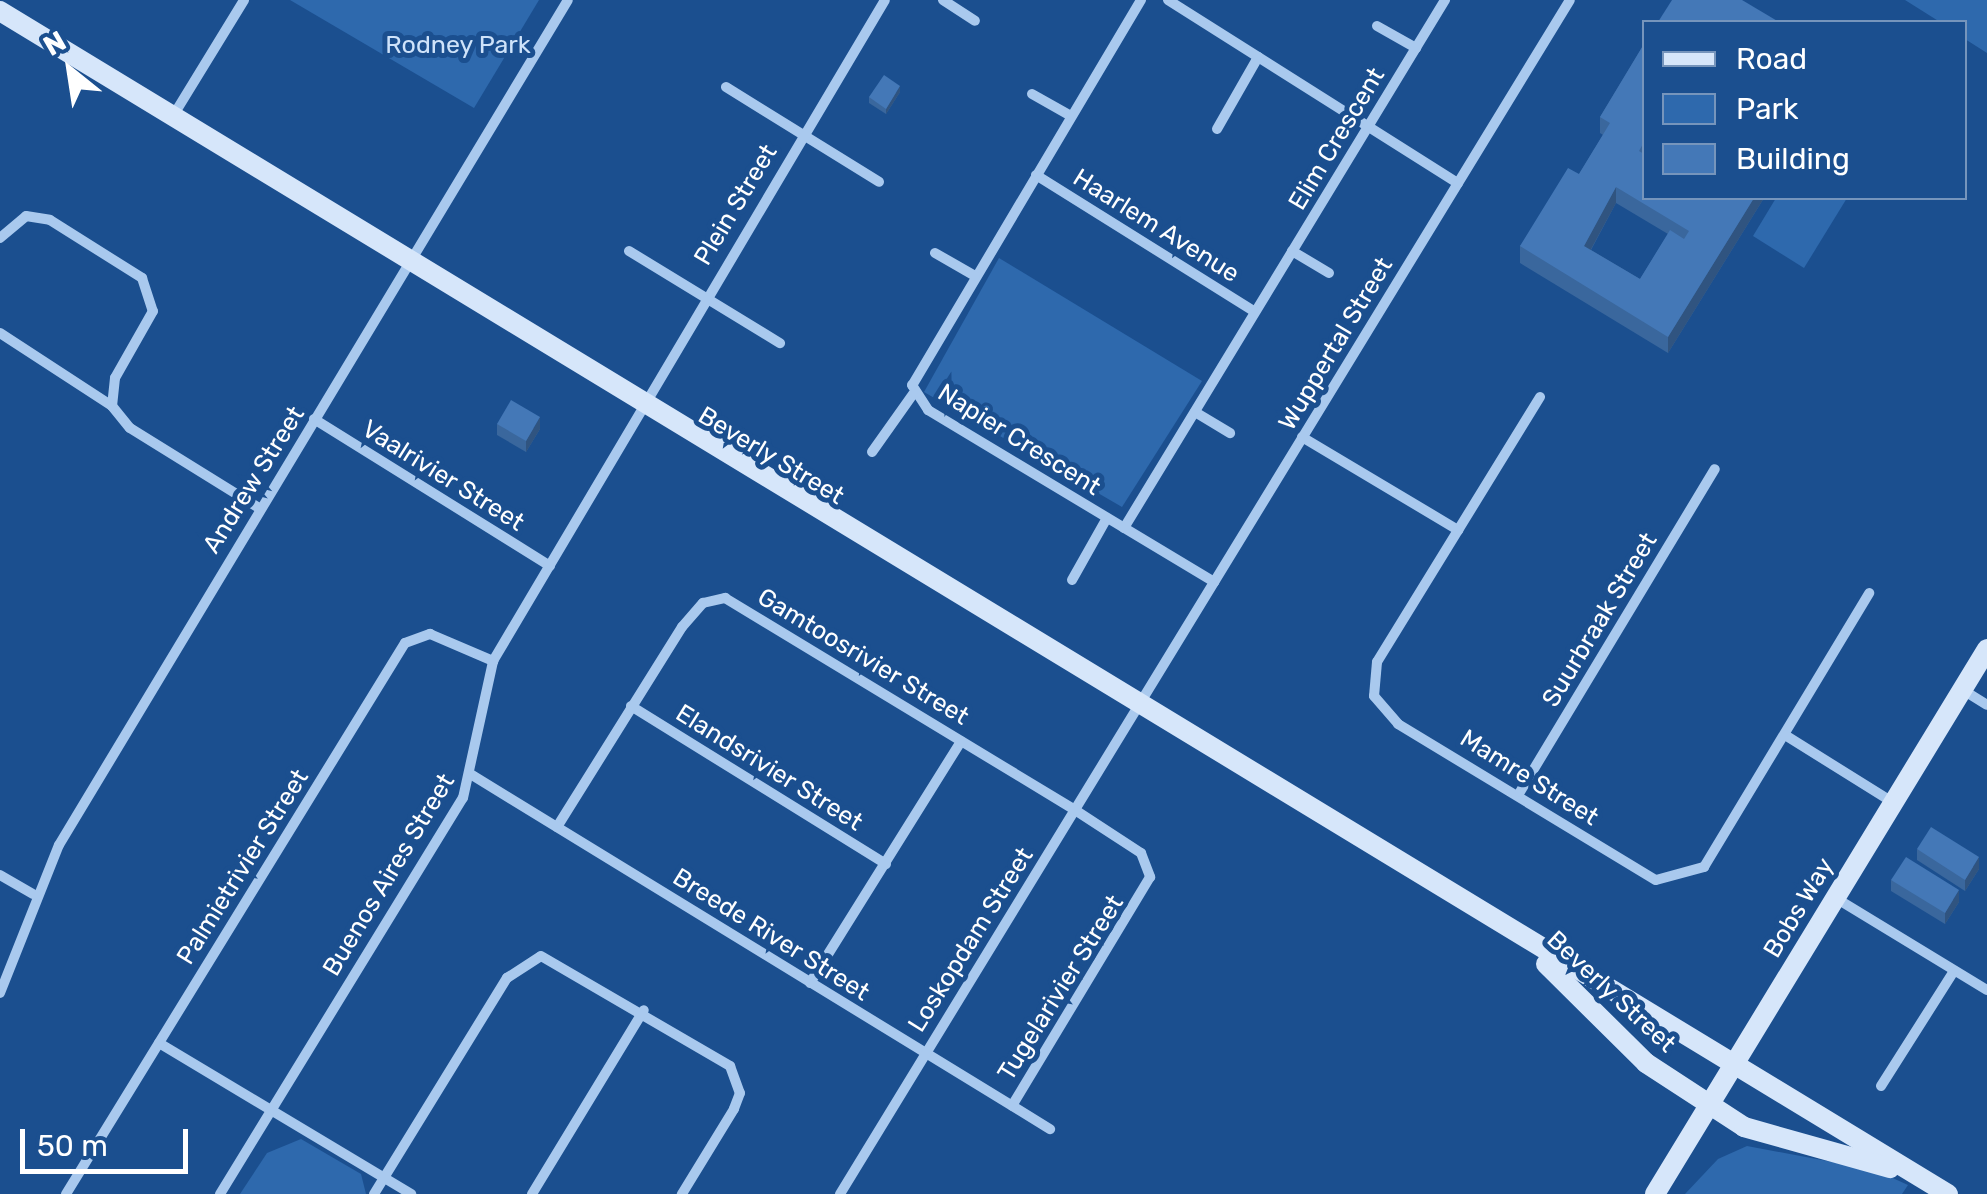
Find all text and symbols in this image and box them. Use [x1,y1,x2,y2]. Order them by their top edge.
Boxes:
north arrow [20,20,120,120]
legend [1642,20,1967,200]
text: N [38,24,72,63]
park label: Rodney Park [385,30,531,60]
text: Road [1736,41,1807,77]
street label: Elim Crescent [1283,62,1391,216]
text: Park [1736,91,1798,127]
street label: Plein Street [688,139,784,271]
text: Building [1736,141,1850,177]
street label: Haarlem Avenue [1067,163,1245,289]
street label: Wuppertal Street [1273,252,1399,436]
street label: Napier Crescent [932,378,1106,502]
street label: Andrew Street [197,401,311,559]
street label: Beverly Street [692,401,850,511]
street label: Vaalrivier Street [356,414,530,538]
street label: Suurbraak Street [1536,527,1664,713]
street label: Gamtoosrivier Street [752,582,974,732]
street label: Elandsrivier Street [670,698,868,838]
street label: Mamre Street [1454,724,1604,832]
street label: Palmietrivier Street [171,764,315,970]
street label: Buenos Aires Street [317,768,461,982]
street label: Loskopdam Street [902,842,1040,1038]
street label: Bobs Way [1757,852,1841,964]
street label: Breede River Street [667,862,875,1008]
street label: Tugelarivier Street [992,889,1130,1087]
street label: Beverly Street [1540,925,1682,1059]
scale bar [25,1109,192,1171]
text: 50 m [37,1128,108,1164]

